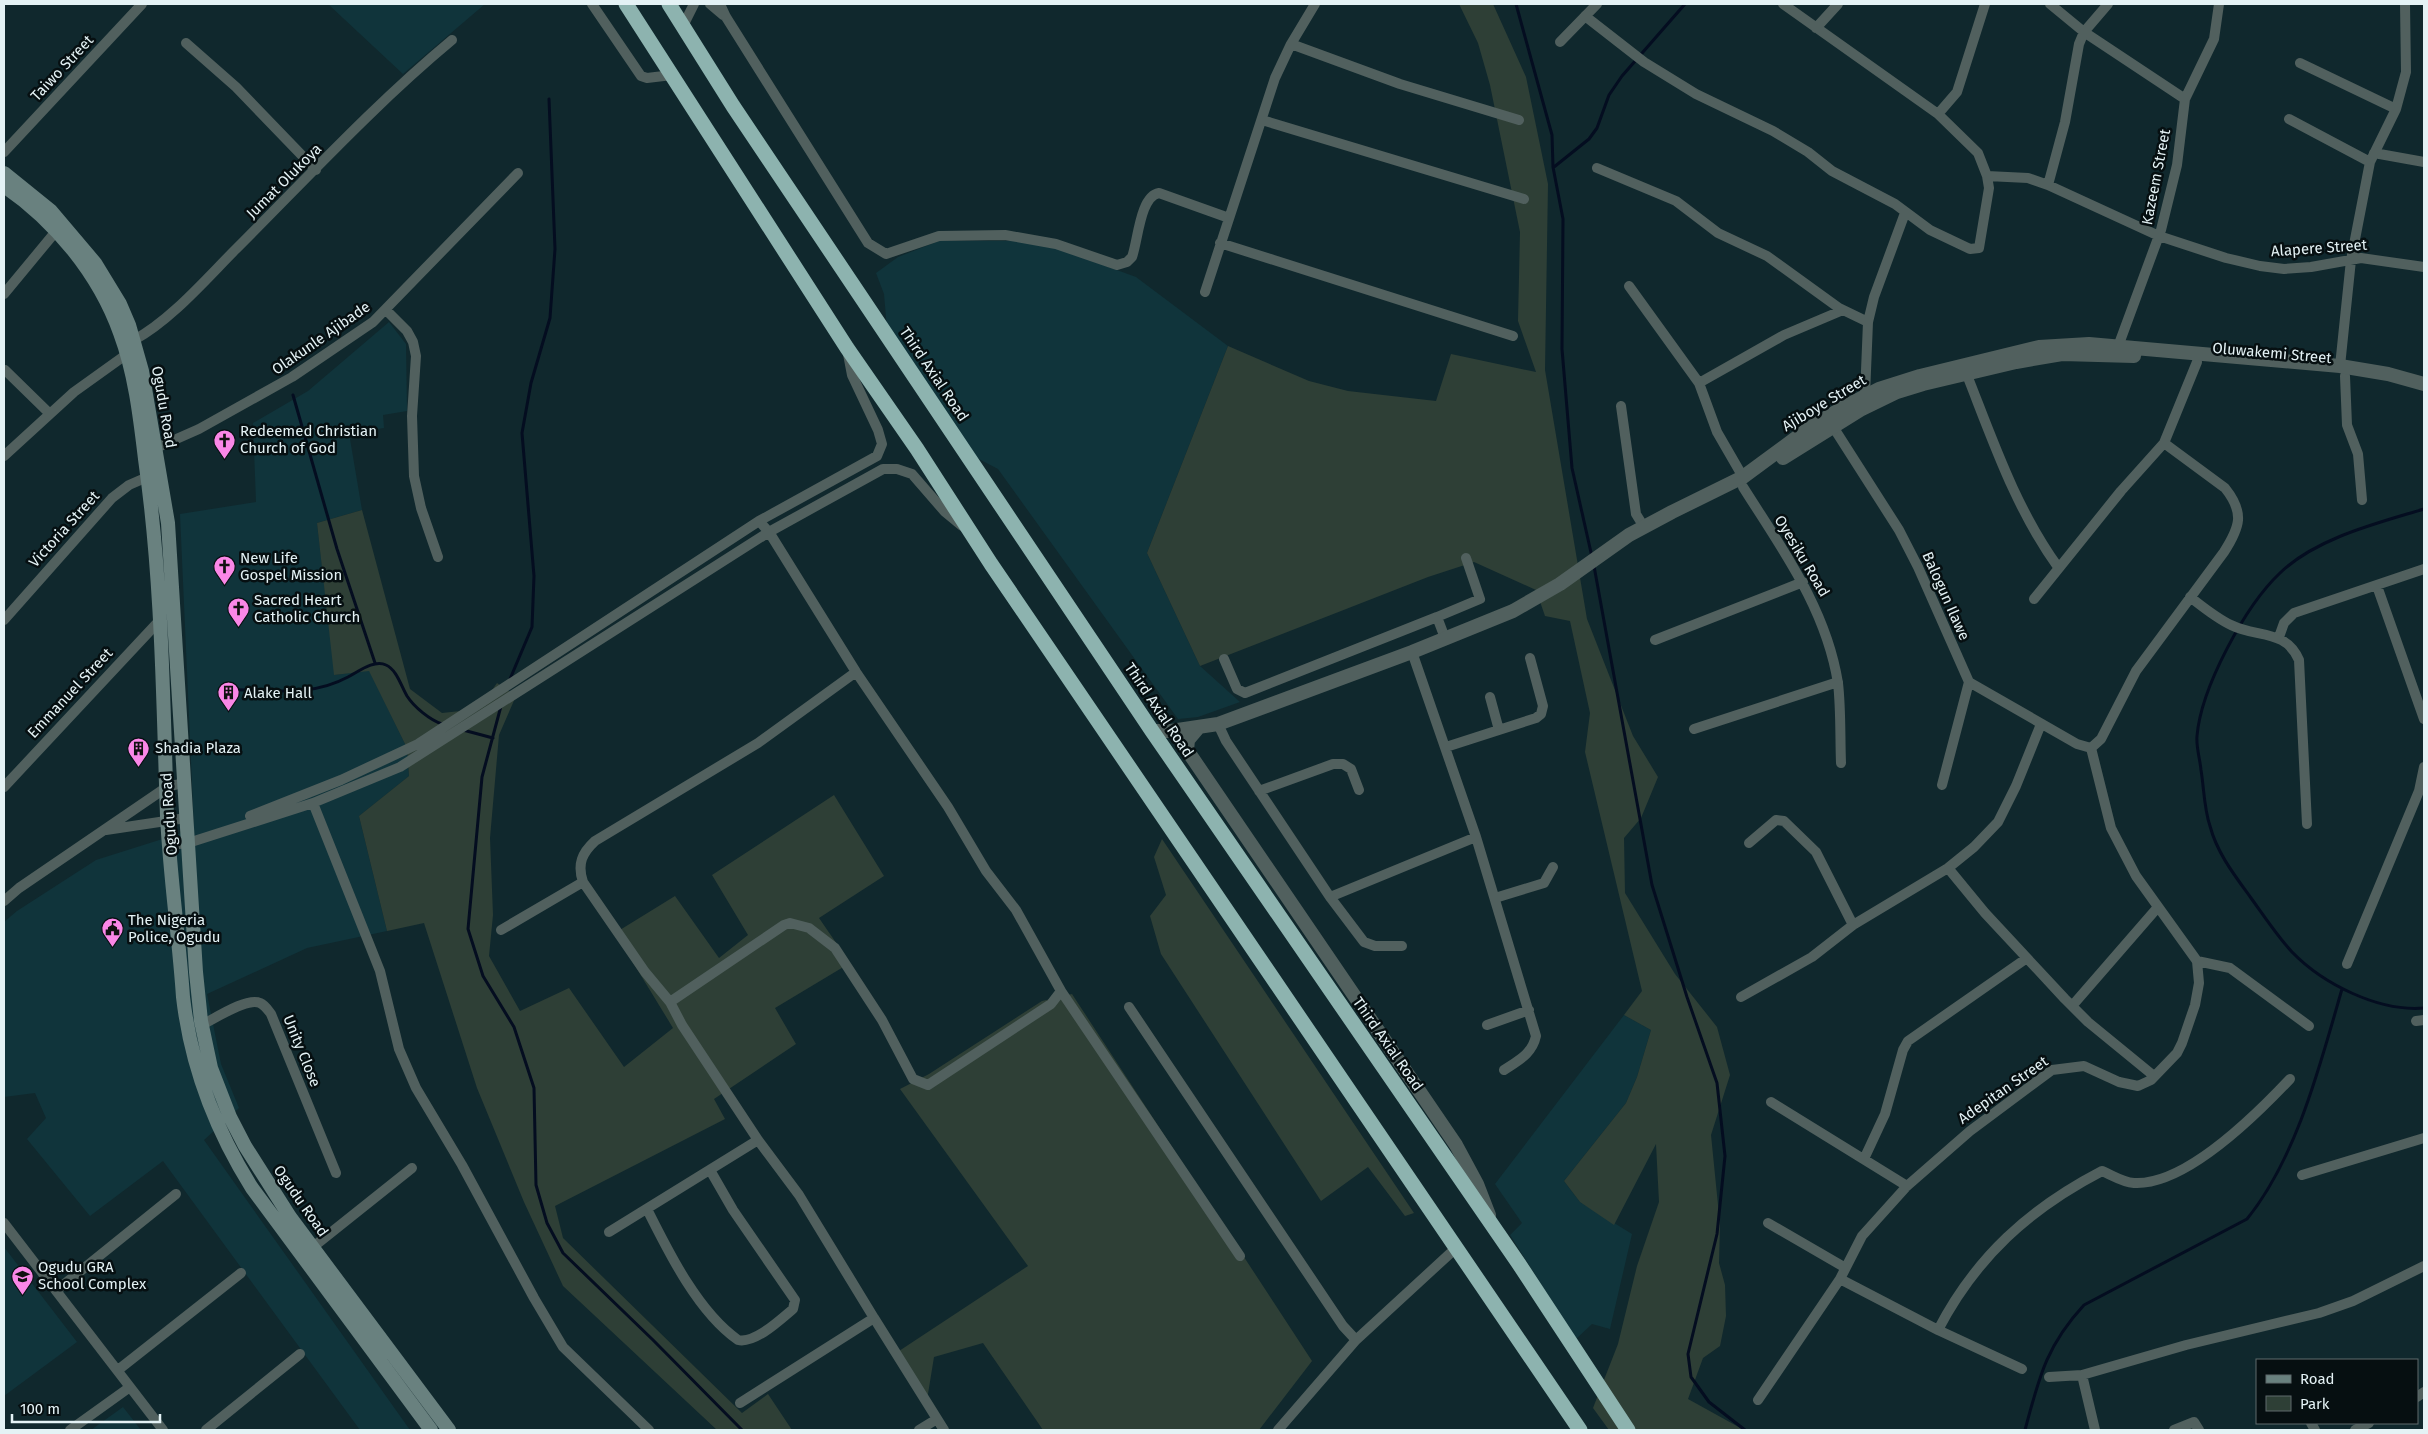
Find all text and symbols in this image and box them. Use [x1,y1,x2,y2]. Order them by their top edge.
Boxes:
street label: Taiwo Street [27,31,97,105]
street label: Kazeem Street [2138,127,2174,226]
street label: Jumat Olukoya [243,140,325,222]
street label: Alapere Street [2270,236,2368,260]
street label: Olakunle Ajibade [269,297,373,379]
street label: Third Axial Road [896,323,972,425]
street label: Oluwakemi Street [2212,339,2333,367]
street label: Ogudu Road [148,365,180,449]
street label: Ajiboye Street [1779,371,1870,435]
place label: Redeemed Christian Church of God [240,422,377,457]
church icon: Redeemed Christian Church of God [212,428,236,459]
street label: Victoria Street [25,487,103,571]
street label: Oyesiku Road [1771,512,1833,600]
place label: New Life Gospel Mission [240,549,342,584]
street label: Balogun Ilawe [1918,549,1974,643]
church icon: New Life Gospel Mission [212,555,236,586]
place label: Sacred Heart Catholic Church [254,591,360,626]
church icon: Sacred Heart Catholic Church [226,597,250,628]
street label: Emmanuel Street [24,644,117,742]
street label: Third Axial Road [1121,659,1197,761]
building icon: Alake Hall [216,681,240,712]
place label: Alake Hall [244,684,312,702]
building icon: Shadia Plaza [127,736,151,767]
place label: Shadia Plaza [155,739,241,757]
street label: Ogudu Road [157,772,181,856]
place label: The Nigeria Police, Ogudu [128,911,221,946]
public building icon: The Nigeria Police, Ogudu [100,917,124,948]
street label: Third Axial Road [1349,994,1427,1094]
street label: Unity Close [279,1012,325,1090]
street label: Adepitan Street [1954,1052,2052,1128]
street label: Ogudu Road [270,1162,332,1240]
place label: Ogudu GRA School Complex [38,1258,147,1293]
school or university icon: Ogudu GRA School Complex [10,1264,34,1295]
legend [2256,1359,2418,1424]
text: Road [2300,1370,2335,1388]
scale bar [12,1392,160,1424]
text: Park [2300,1395,2330,1413]
text: 100 m [20,1400,60,1418]

